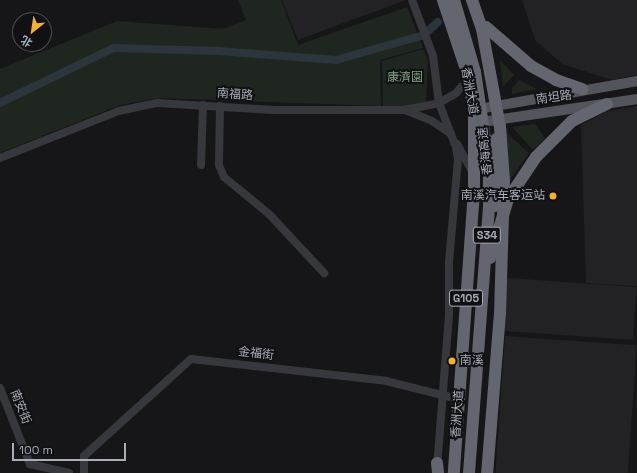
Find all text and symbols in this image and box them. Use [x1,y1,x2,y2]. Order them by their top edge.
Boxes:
north arrow [12,12,52,52]
text: 北 [18,33,35,50]
street label: 香洲大道 [458,66,480,116]
park label: 康濟園 [387,71,423,85]
street label: 南福路 [217,87,253,103]
street label: 南坦路 [535,88,573,108]
street label: 香海高速 [476,126,496,176]
place label: 南溪汽车客运站 [461,189,545,203]
marker: 南溪汽车客运站 [548,191,558,201]
road number: S34 [472,226,502,244]
road number: G105 [449,289,483,307]
street label: 金福街 [237,345,275,363]
place label: 南溪 [460,354,484,368]
marker: 南溪 [447,356,457,366]
street label: 南安街 [7,388,33,426]
street label: 香洲大道 [449,390,467,438]
scale bar [14,435,128,461]
text: 100 m [19,442,53,458]

